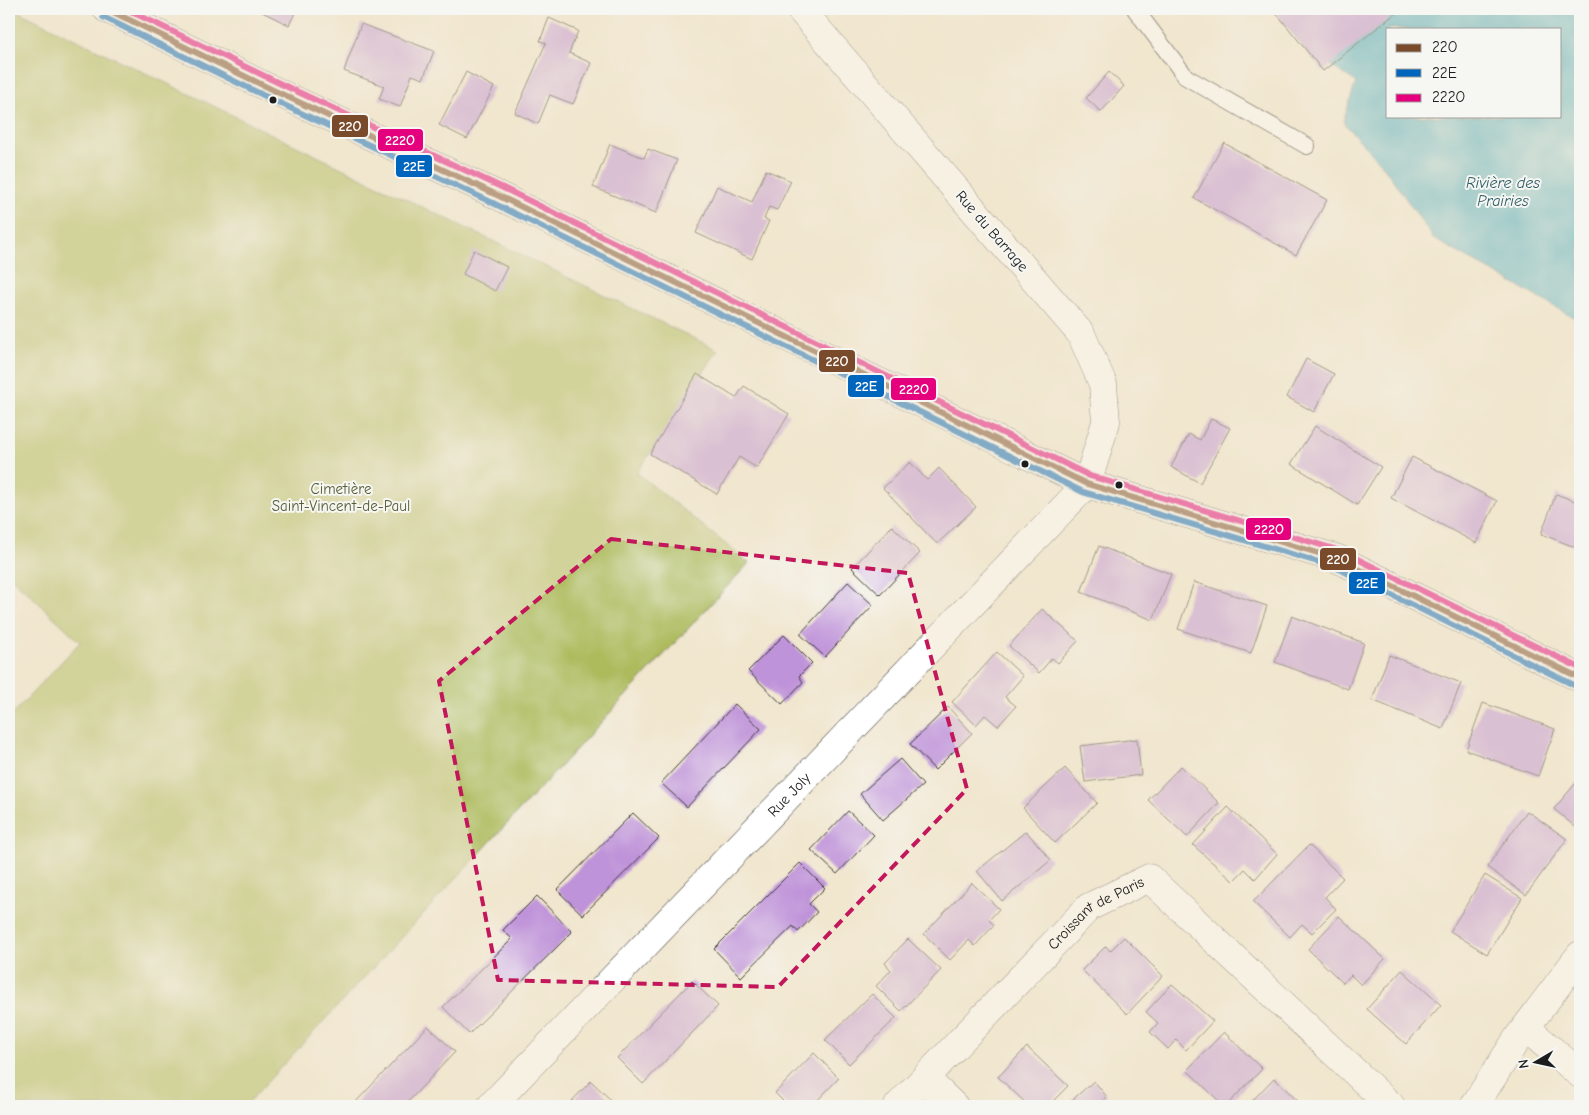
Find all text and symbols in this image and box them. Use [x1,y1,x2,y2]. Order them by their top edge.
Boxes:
legend [1386,28,1562,118]
text: 22O [1432,38,1457,56]
text: 22E [1432,64,1457,82]
text: 222O [1432,88,1465,106]
unlabelled marker [268,95,278,105]
line badge: 22O [331,114,369,138]
text: 22O [339,118,361,135]
line badge: 222O [377,128,424,152]
text: 222O [385,132,415,149]
line badge: 22E [395,154,433,178]
text: 22E [403,158,426,175]
water label: Rivière des Prairies [1466,174,1540,210]
street label: Rue du Barrage [952,187,1032,276]
line badge: 22O [818,349,856,373]
text: 22O [826,353,848,370]
line badge: 22E [847,374,885,398]
line badge: 222O [890,377,937,401]
text: 22E [855,378,878,395]
text: 222O [899,381,929,398]
unlabelled marker [1020,459,1030,469]
park label: Cimetière Saint-Vincent-de-Paul [272,480,410,515]
unlabelled marker [1114,480,1124,490]
line badge: 222O [1245,517,1292,541]
text: 222O [1254,521,1284,538]
line badge: 22O [1319,547,1357,571]
text: 22O [1327,551,1349,568]
line badge: 22E [1348,571,1386,595]
text: 22E [1356,575,1379,592]
street label: Rue Joly [764,769,815,821]
street label: Croissant de Paris [1044,873,1147,953]
north arrow [1512,1038,1562,1088]
text: N [1515,1058,1533,1070]

